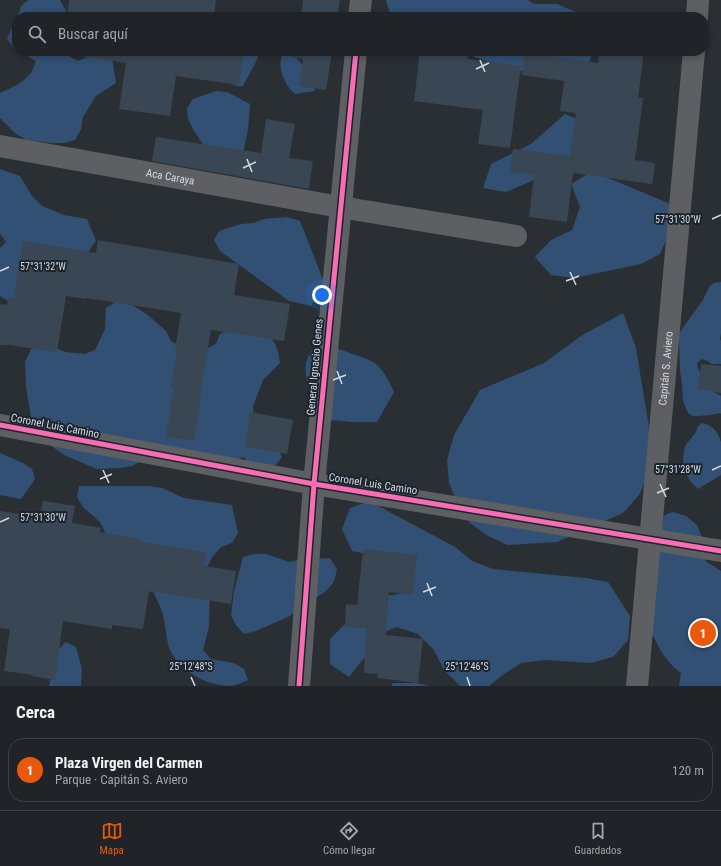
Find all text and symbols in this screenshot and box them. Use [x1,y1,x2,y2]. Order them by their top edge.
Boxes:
search box [12,12,709,56]
icon: search [26,23,48,45]
text: Buscar aquí [58,25,128,43]
street label: Aca Caraya [145,166,196,187]
text: 57°31'30"W [655,214,701,225]
text: 57°31'32"W [20,261,66,272]
your location [312,285,332,305]
street label: General Ignacio Genes [304,318,326,416]
street label: Capitán S. Aviero [656,330,675,406]
street label: Coronel Luis Camino [10,411,101,441]
text: 57°31'28"W [655,464,701,475]
street label: Coronel Luis Camino [328,471,419,498]
text: 57°31'30"W [20,512,66,523]
pin: 1 [690,618,716,648]
text: 25°12'48"S [169,661,213,672]
text: 25°12'46"S [445,661,489,672]
text: Cerca [16,702,55,722]
text: Plaza Virgen del Carmen [55,754,203,772]
text: 1 [27,763,33,778]
text: 120 m [672,763,704,778]
text: Parque · Capitán S. Aviero [55,772,188,787]
tab: Mapa [100,820,124,857]
tab: Cómo llegar [323,820,375,857]
tab: Guardados [574,820,621,857]

